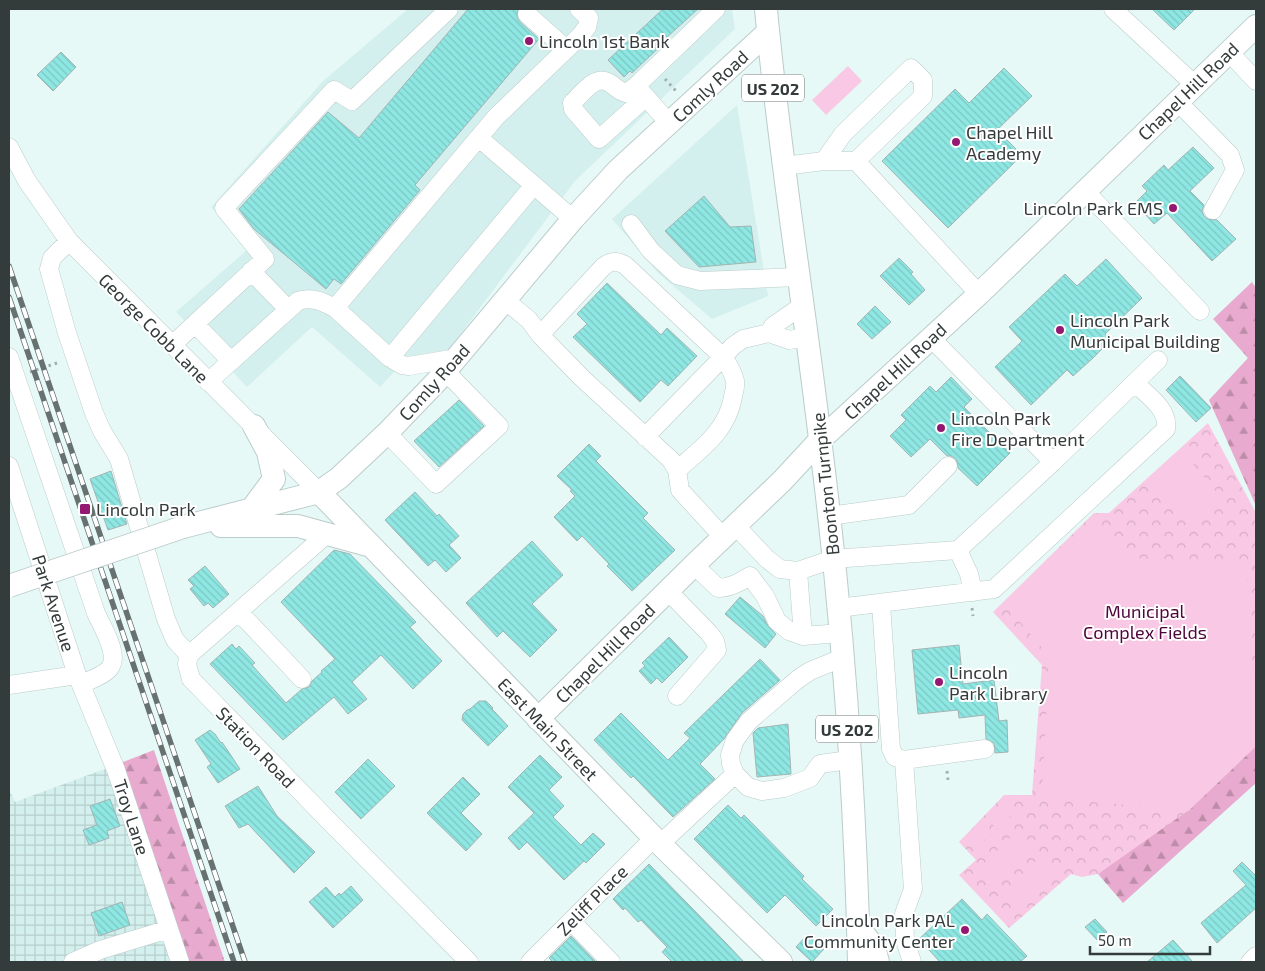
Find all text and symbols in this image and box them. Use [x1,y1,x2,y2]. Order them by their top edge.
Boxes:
place label: Lincoln 1st Bank [539,30,670,52]
marker: Lincoln 1st Bank [523,35,535,47]
street label: Chapel Hill Road [1133,37,1243,145]
street label: Comly Road [667,45,753,127]
road number: US 202 [742,75,804,102]
place label: Chapel Hill Academy [966,121,1053,164]
marker: Chapel Hill Academy [950,136,962,148]
place label: Lincoln Park EMS [1024,197,1163,219]
marker: Lincoln Park EMS [1167,202,1179,214]
street label: George Cobb Lane [95,269,213,387]
place label: Lincoln Park Municipal Building [1070,309,1220,352]
street label: Chapel Hill Road [839,318,951,424]
marker: Lincoln Park Municipal Building [1054,324,1066,336]
street label: Comly Road [394,339,474,425]
place label: Lincoln Park Fire Department [951,407,1085,450]
street label: Boonton Turnpike [807,412,843,556]
marker: Lincoln Park Fire Department [935,422,947,434]
place label: Lincoln Park [96,498,196,520]
marker: Lincoln Park [78,502,92,516]
street label: Park Avenue [28,552,80,654]
street label: Chapel Hill Road [551,599,659,707]
park label: Municipal Complex Fields [1083,600,1207,643]
place label: Lincoln Park Library [949,661,1048,704]
street label: East Main Street [493,673,603,785]
marker: Lincoln Park Library [933,676,945,688]
street label: Station Road [212,702,300,792]
road number: US 202 [816,716,878,742]
street label: Troy Lane [109,776,155,858]
street label: Zeliff Place [552,860,632,940]
place label: Lincoln Park PAL Community Center [804,909,955,952]
marker: Lincoln Park PAL Community Center [959,924,971,936]
scale bar [1090,924,1210,956]
text: 50 m [1098,931,1132,949]

